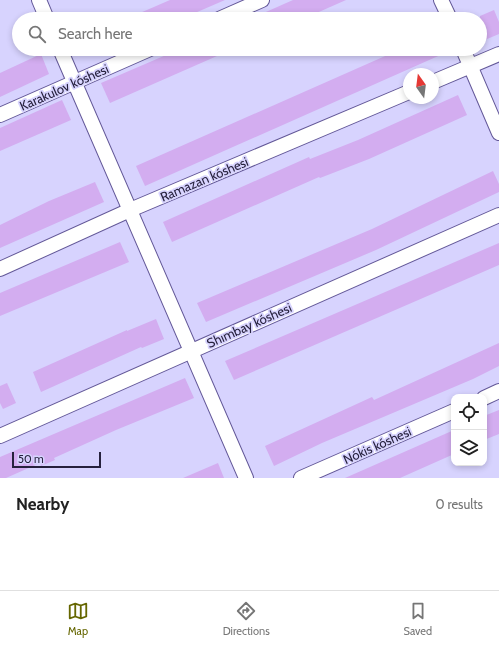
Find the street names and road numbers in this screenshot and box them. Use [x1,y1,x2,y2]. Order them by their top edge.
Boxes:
street label: Karakulov kóshesi [17,60,111,114]
street label: Ramazan kóshesi [158,153,250,205]
street label: Shımbay kóshesi [204,299,294,351]
street label: Nókis kóshesi [340,423,414,467]

